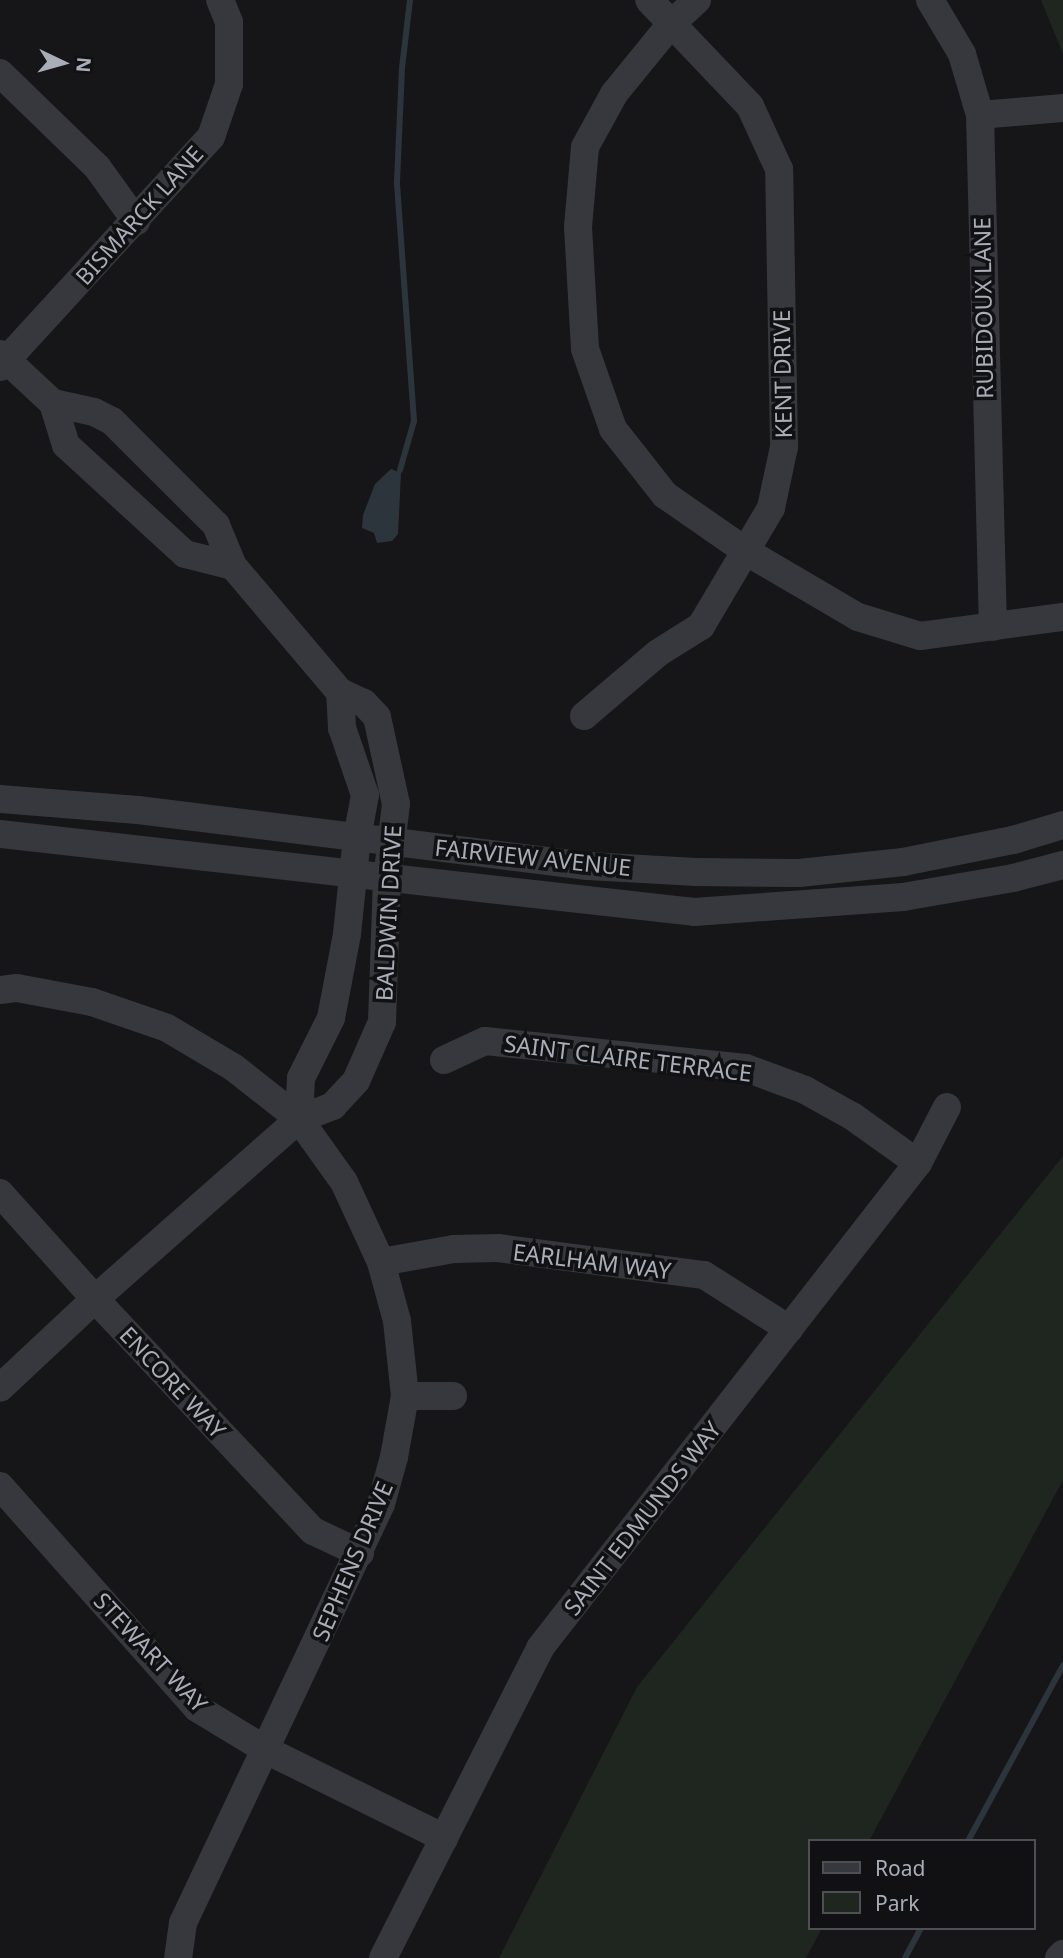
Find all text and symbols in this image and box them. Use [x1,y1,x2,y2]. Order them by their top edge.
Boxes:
north arrow [28,28,98,98]
text: N [70,56,98,74]
street label: BISMARCK LANE [70,140,208,290]
street label: RUBIDOUX LANE [968,217,998,399]
street label: KENT DRIVE [767,309,797,439]
street label: BALDWIN DRIVE [370,824,406,1002]
street label: FAIRVIEW AVENUE [433,833,633,881]
street label: SAINT CLAIRE TERRACE [503,1029,753,1087]
street label: EARLHAM WAY [511,1238,673,1284]
street label: ENCORE WAY [114,1321,232,1443]
street label: SAINT EDMUNDS WAY [558,1416,726,1620]
street label: SEPHENS DRIVE [306,1477,398,1645]
street label: STEWART WAY [89,1587,213,1717]
legend [808,1839,1035,1930]
text: Road [875,1854,925,1882]
text: Park [875,1889,919,1917]

